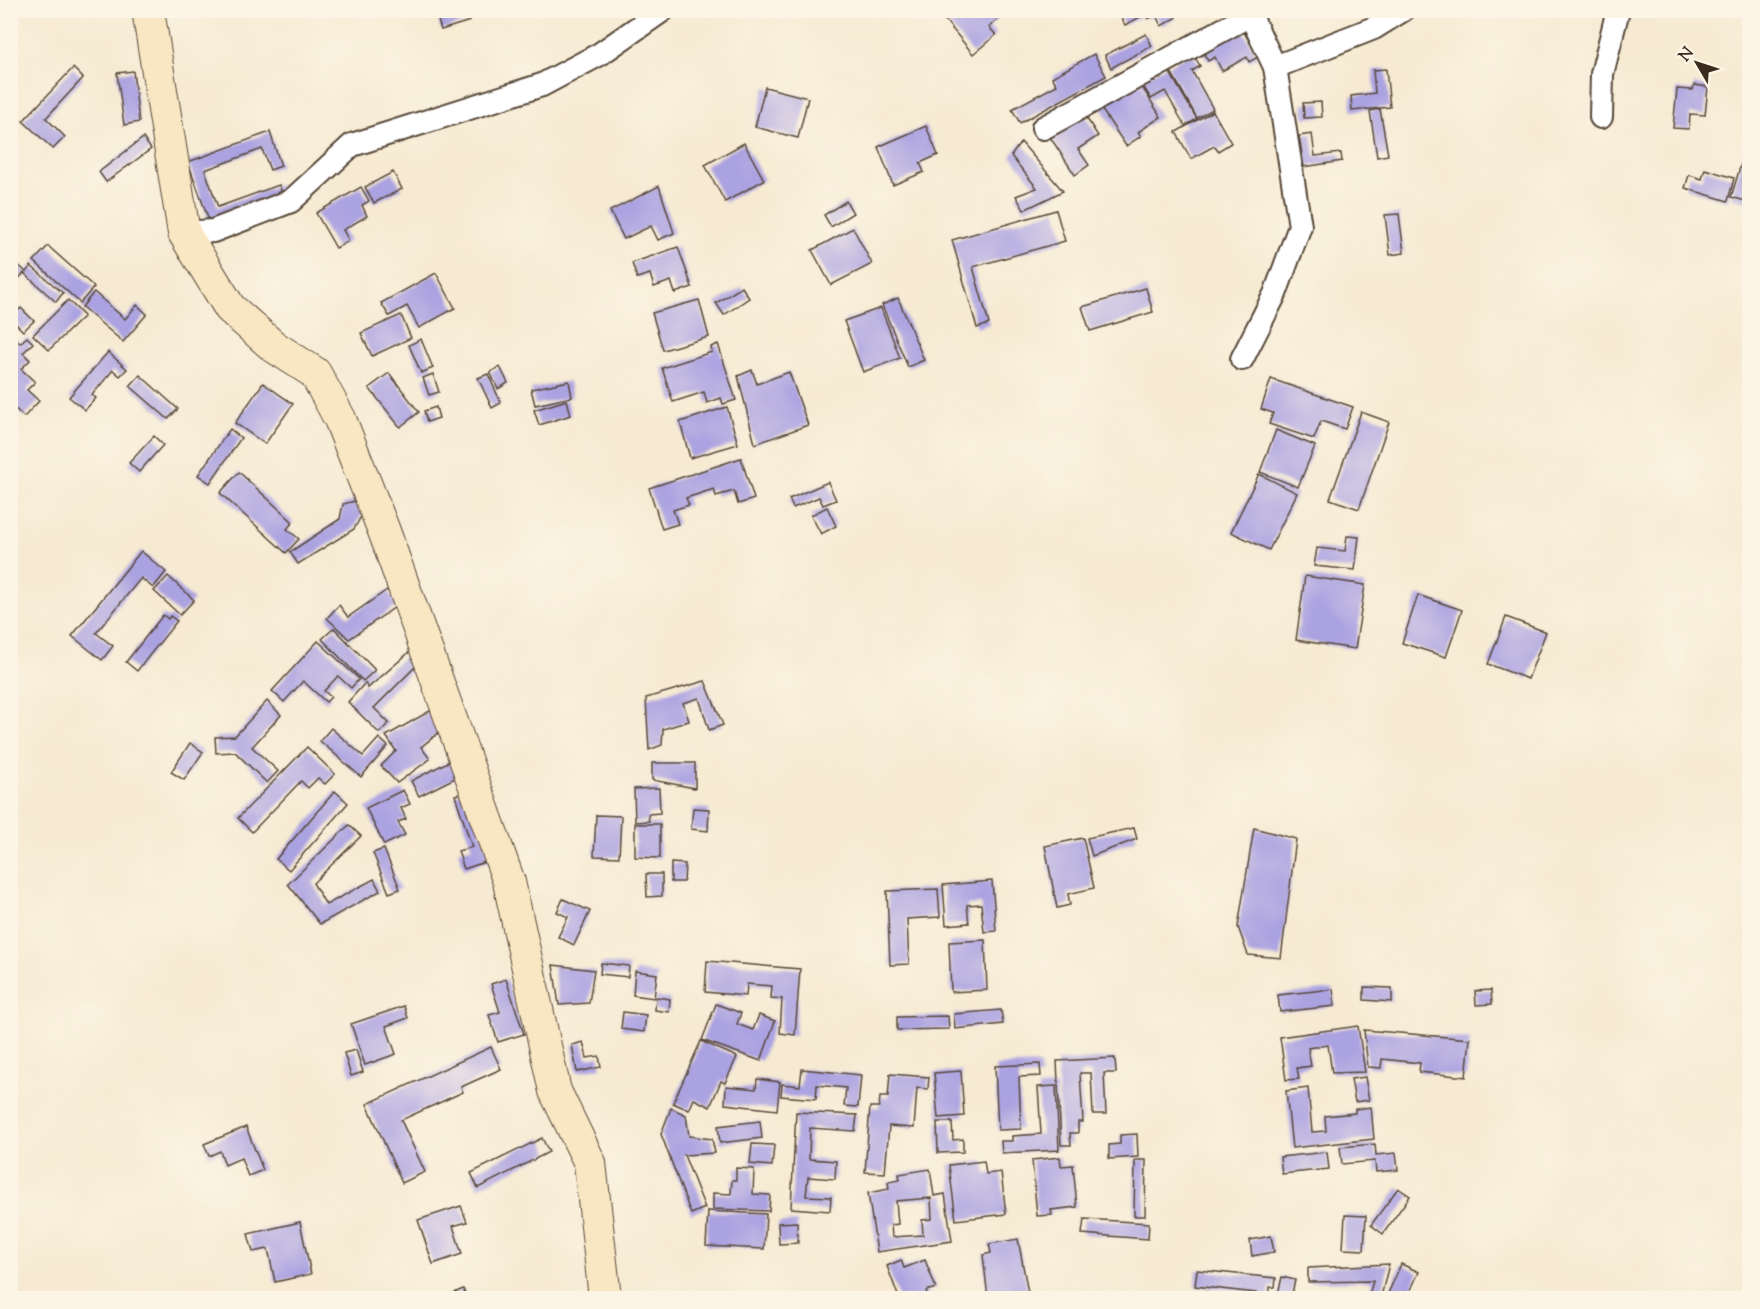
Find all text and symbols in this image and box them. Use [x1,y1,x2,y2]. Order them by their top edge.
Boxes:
north arrow [1667,33,1727,93]
text: N [1674,43,1700,67]

